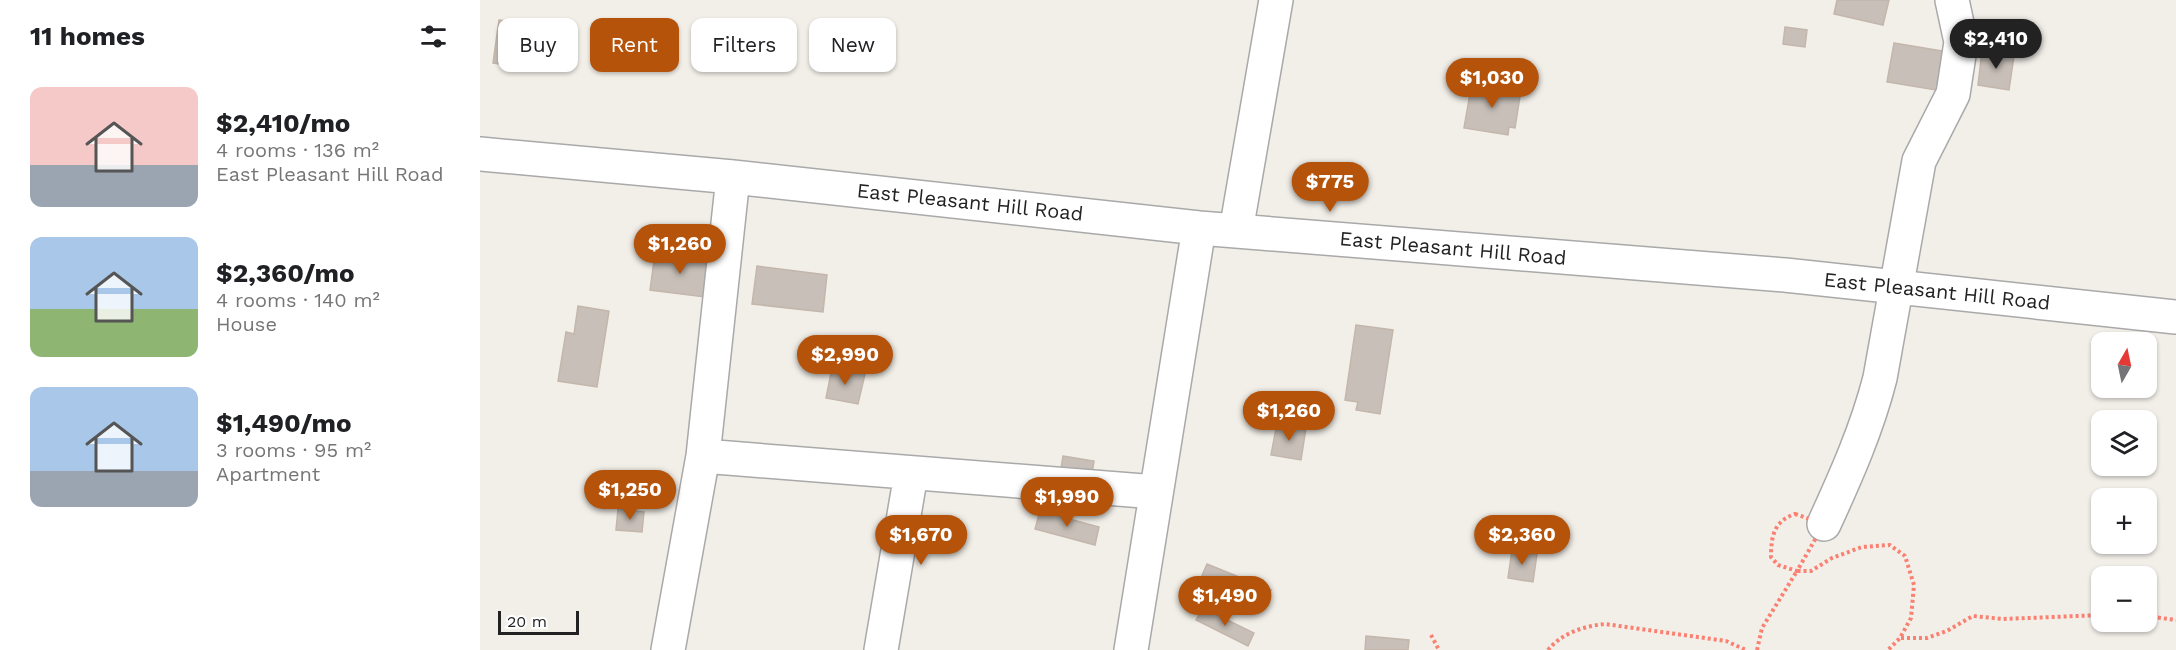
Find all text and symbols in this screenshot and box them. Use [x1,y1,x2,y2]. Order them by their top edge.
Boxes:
chip: Buy [498,18,578,72]
chip: Rent [590,18,679,72]
chip: Filters [691,18,797,72]
chip: New [809,18,896,72]
pin: $2,410 [1947,19,2045,70]
icon: filters [417,20,450,53]
text: 11 homes [30,21,145,51]
text: $2,410 [1964,26,2028,50]
pin: $1,030 [1443,58,1541,109]
text: $1,030 [1460,65,1524,89]
text: $2,410/mo [216,108,350,138]
icon: home [78,111,150,183]
text: 4 rooms · 136 m² [216,138,379,162]
text: East Pleasant Hill Road [216,162,443,186]
pin: $775 [1294,162,1366,213]
text: $775 [1306,169,1354,193]
street label: East Pleasant Hill Road [856,178,1084,226]
pin: $1,260 [631,224,729,275]
street label: East Pleasant Hill Road [1339,226,1567,270]
text: $1,260 [648,231,712,255]
text: $2,360/mo [216,258,355,288]
icon: home [78,261,150,333]
street label: East Pleasant Hill Road [1823,267,2051,315]
text: 4 rooms · 140 m² [216,288,380,312]
text: House [216,312,277,336]
north arrow [2091,332,2157,398]
map controls [2091,332,2157,632]
pin: $2,990 [796,335,894,386]
text: $2,990 [811,342,879,366]
pin: $1,260 [1240,391,1338,442]
text: $1,260 [1257,398,1321,422]
text: $1,490/mo [216,408,352,438]
button: layers [2091,410,2157,476]
icon: home [78,411,150,483]
text: 3 rooms · 95 m² [216,438,371,462]
text: Apartment [216,462,320,486]
pin: $1,250 [581,470,679,521]
text: $1,250 [598,477,662,501]
pin: $1,990 [1018,477,1116,528]
text: $1,990 [1035,484,1099,508]
button: + [2091,488,2157,554]
pin: $1,670 [872,515,970,566]
pin: $2,360 [1473,515,1571,566]
text: $1,670 [889,522,953,546]
text: $2,360 [1488,522,1556,546]
button: − [2091,566,2157,632]
pin: $1,490 [1176,576,1274,627]
text: $1,490 [1192,583,1258,607]
scale bar [498,608,579,636]
text: 20 m [507,612,547,631]

